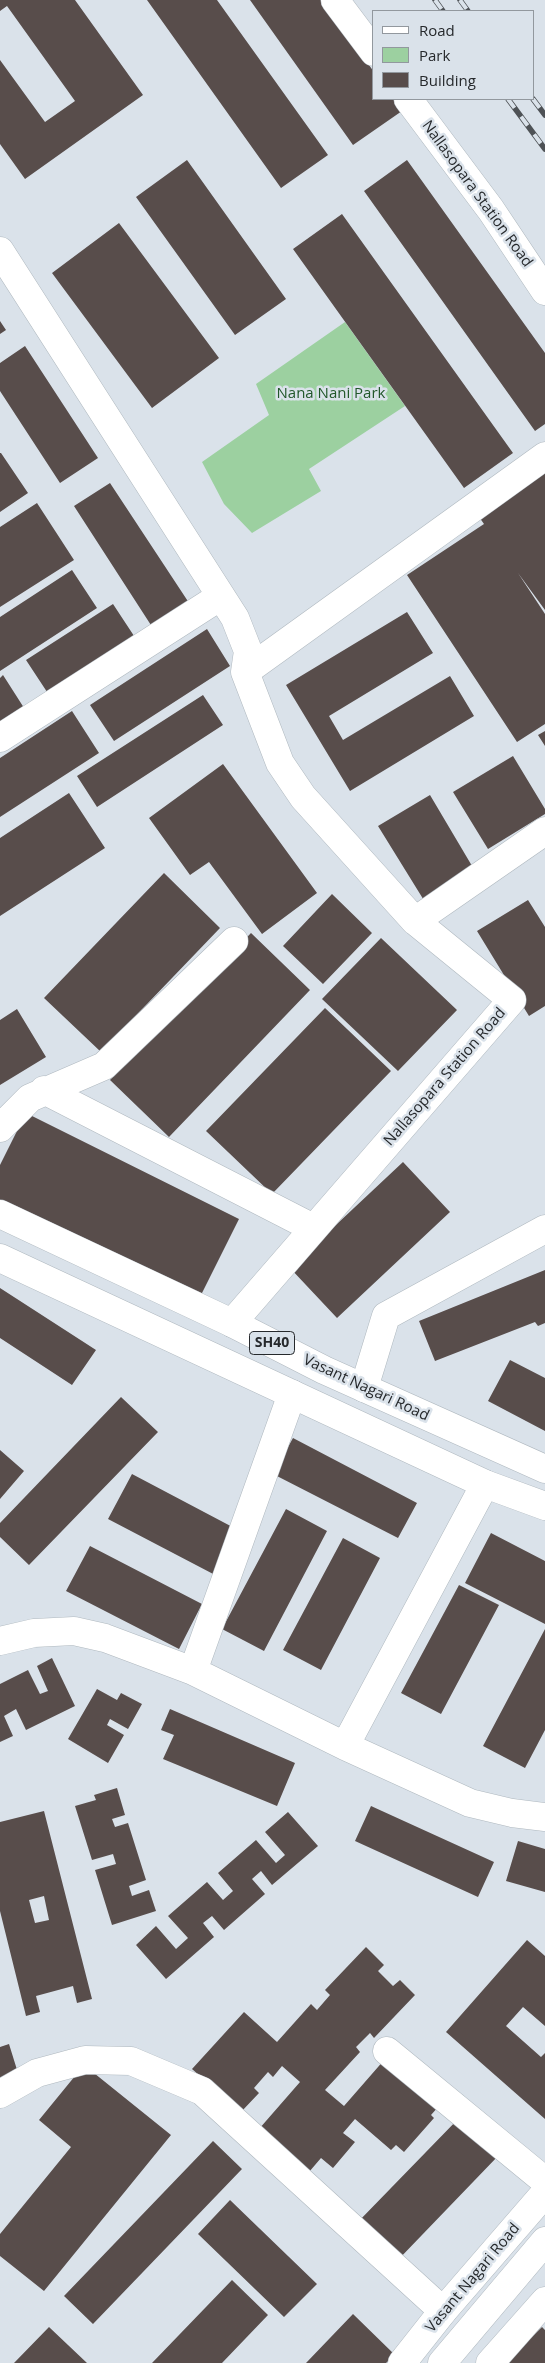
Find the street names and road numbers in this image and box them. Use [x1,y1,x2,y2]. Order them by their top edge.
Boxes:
street label: Nallasopara Station Road [418,117,536,271]
street label: Nallasopara Station Road [380,1004,510,1150]
road number: SH40 [250,1332,294,1355]
street label: Vasant Nagari Road [300,1351,432,1425]
street label: Vasant Nagari Road [422,2220,524,2336]

